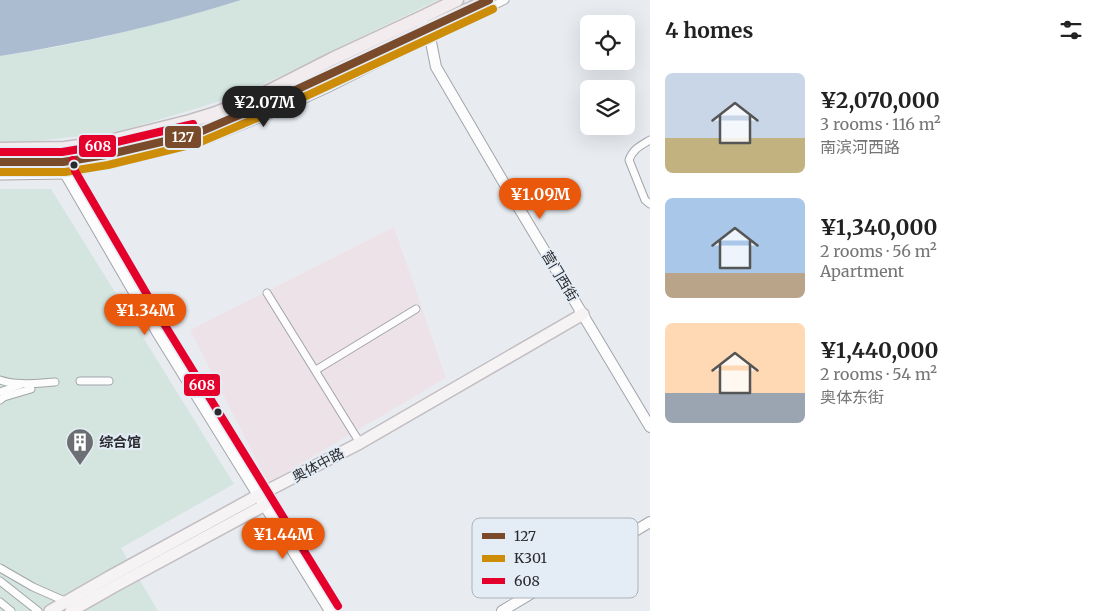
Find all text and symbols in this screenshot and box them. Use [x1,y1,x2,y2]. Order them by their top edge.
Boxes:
map controls [580,15,635,135]
button: locate [580,15,635,70]
icon: filters [1057,16,1085,44]
text: 4 homes [665,17,753,44]
button: layers [580,80,635,135]
pin: ¥2.07M [223,86,305,128]
text: ¥2,070,000 [820,87,940,114]
text: ¥2.07M [233,92,295,112]
icon: home [705,93,765,153]
text: 3 rooms · 116 m² [820,114,941,134]
line badge: 127 [164,125,202,149]
text: 127 [172,128,194,146]
line badge: 608 [78,134,117,158]
text: 608 [85,137,112,155]
text: 南滨河西路 [820,137,900,157]
unlabelled marker [69,160,79,170]
pin: ¥1.09M [499,178,581,220]
text: ¥1.09M [510,184,570,204]
text: ¥1,340,000 [820,214,937,241]
icon: home [705,218,765,278]
text: 2 rooms · 56 m² [820,241,937,261]
street label: 营门西街 [538,247,582,305]
text: Apartment [820,261,904,281]
pin: ¥1.34M [104,294,186,336]
text: ¥1.34M [115,300,175,320]
text: ¥1,440,000 [820,337,938,364]
icon: home [705,343,765,403]
text: 2 rooms · 54 m² [820,364,937,384]
line badge: 608 [183,373,221,397]
text: 608 [189,376,216,394]
text: 奥体东街 [820,387,884,407]
unlabelled marker [213,407,223,417]
building icon: 综合馆 [65,427,95,466]
place label: 综合馆 [99,433,141,451]
street label: 奥体中路 [289,444,347,486]
pin: ¥1.44M [242,518,324,560]
legend [472,518,638,598]
text: ¥1.44M [253,524,313,544]
text: 127 [514,527,536,545]
text: K301 [514,549,547,567]
text: 608 [514,572,540,590]

